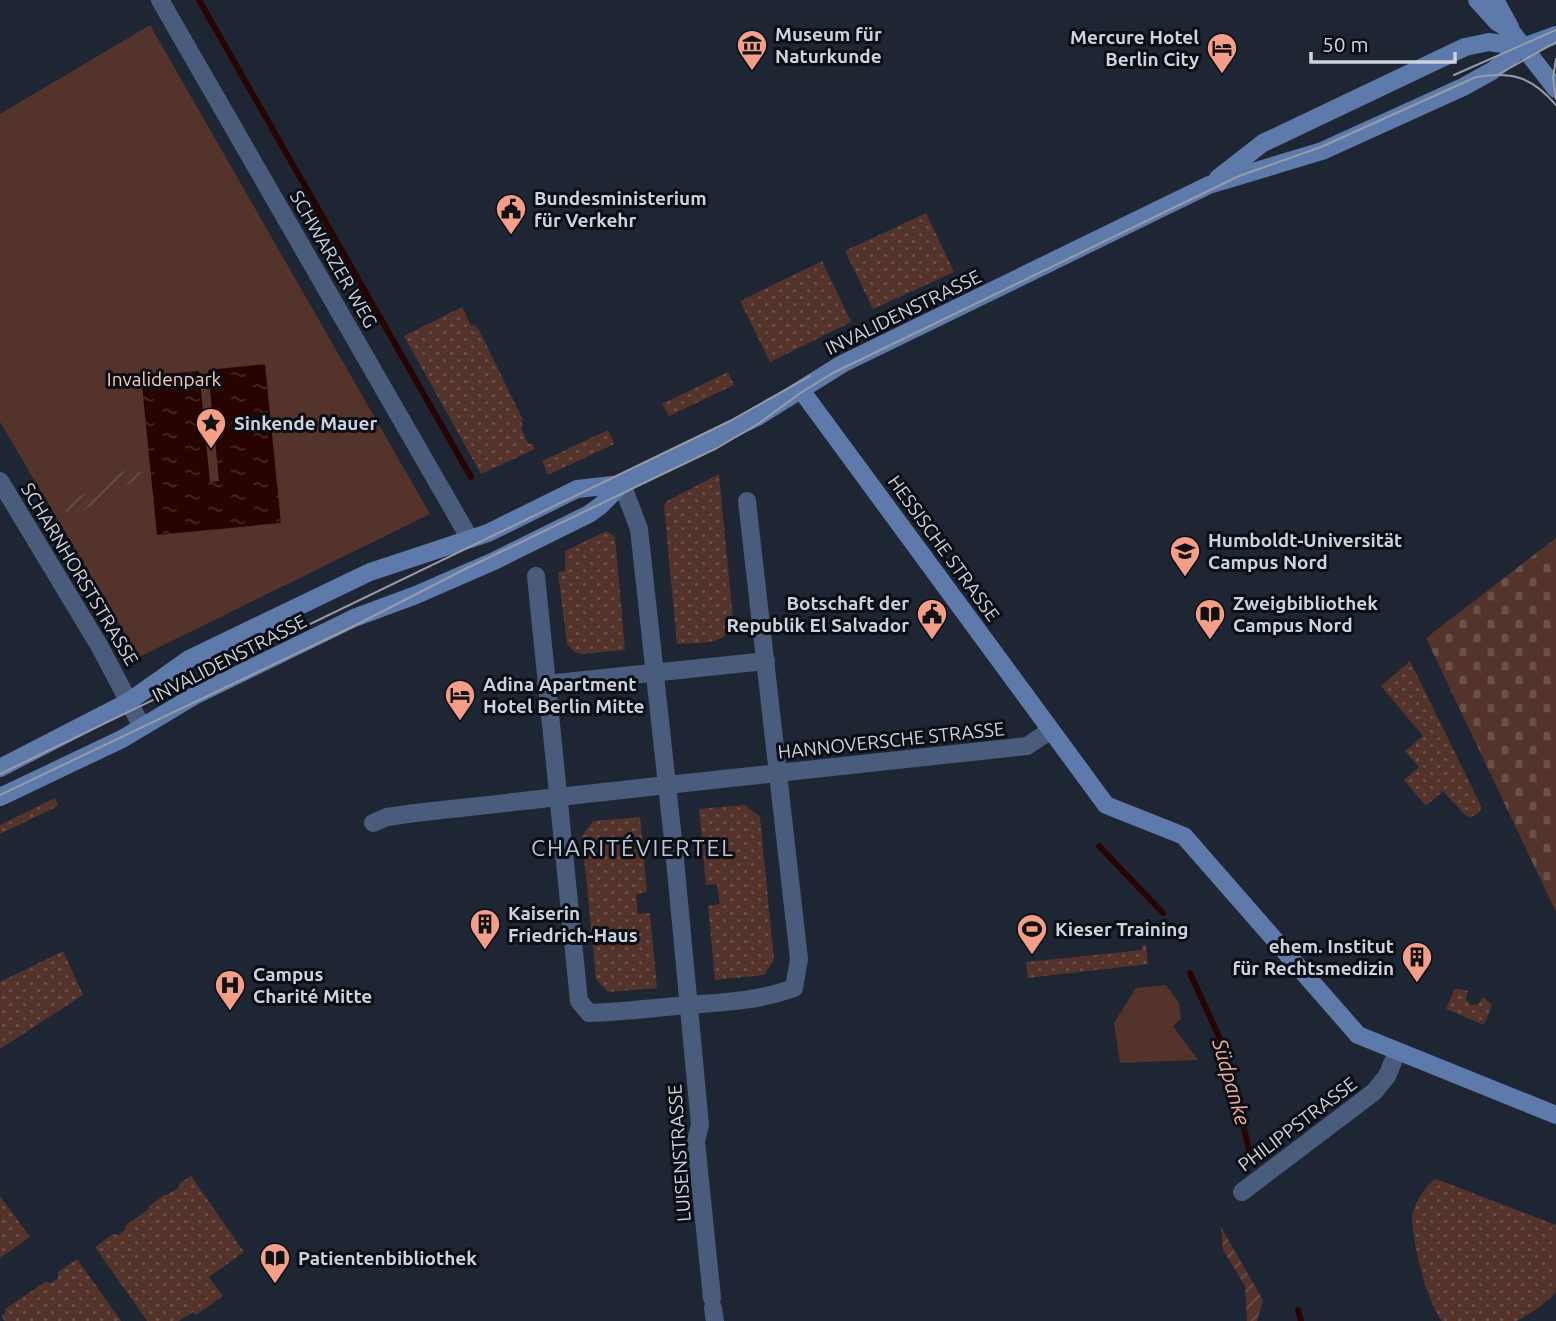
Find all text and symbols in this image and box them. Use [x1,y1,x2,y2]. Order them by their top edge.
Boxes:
scale bar [1311,21,1454,65]
place label: Museum für Naturkunde [775,23,882,67]
place label: Mercure Hotel Berlin City [1070,26,1199,70]
museum icon: Museum für Naturkunde [735,28,769,72]
hotel icon: Mercure Hotel Berlin City [1205,31,1239,75]
text: 50 m [1322,32,1369,56]
street label: SCHWARZER WEG [286,186,382,332]
place label: Bundesministerium für Verkehr [534,187,707,231]
public building icon: Bundesministerium für Verkehr [494,192,528,236]
street label: INVALIDENSTRASSE [822,265,984,359]
park label: Invalidenpark [107,368,222,390]
place icon: Sinkende Mauer [194,406,228,450]
place label: Sinkende Mauer [234,412,377,434]
street label: HESSISCHE STRASSE [884,471,1004,625]
street label: SCHARNHORSTSTRASSE [17,479,143,669]
place label: Humboldt-Universität Campus Nord [1208,529,1402,573]
school or university icon: Humboldt-Universität Campus Nord [1168,534,1202,578]
place label: Botschaft der Republik El Salvador [726,592,909,636]
place label: Zweigbibliothek Campus Nord [1233,592,1378,636]
public building icon: Botschaft der Republik El Salvador [915,597,949,641]
library icon: Zweigbibliothek Campus Nord [1193,597,1227,641]
street label: INVALIDENSTRASSE [148,610,310,706]
place label: Adina Apartment Hotel Berlin Mitte [483,673,645,717]
hotel icon: Adina Apartment Hotel Berlin Mitte [443,678,477,722]
street label: HANNOVERSCHE STRASSE [777,717,1005,763]
district label: CHARITÉVIERTEL [531,834,735,860]
place label: Kaiserin Friedrich-Haus [508,902,638,946]
building icon: Kaiserin Friedrich-Haus [468,907,502,951]
sports icon: Kieser Training [1015,912,1049,956]
place label: Kieser Training [1055,918,1189,940]
place label: ehem. Institut für Rechtsmedizin [1232,935,1394,979]
building icon: ehem. Institut für Rechtsmedizin [1400,940,1434,984]
place label: Campus Charité Mitte [253,963,372,1007]
hospital icon: Campus Charité Mitte [213,968,247,1012]
water label: Südpanke [1208,1035,1256,1128]
street label: PHILIPPSTRASSE [1233,1072,1361,1176]
street label: LUISENSTRASSE [663,1084,695,1222]
library icon: Patientenbibliothek [258,1241,292,1285]
place label: Patientenbibliothek [298,1247,477,1269]

